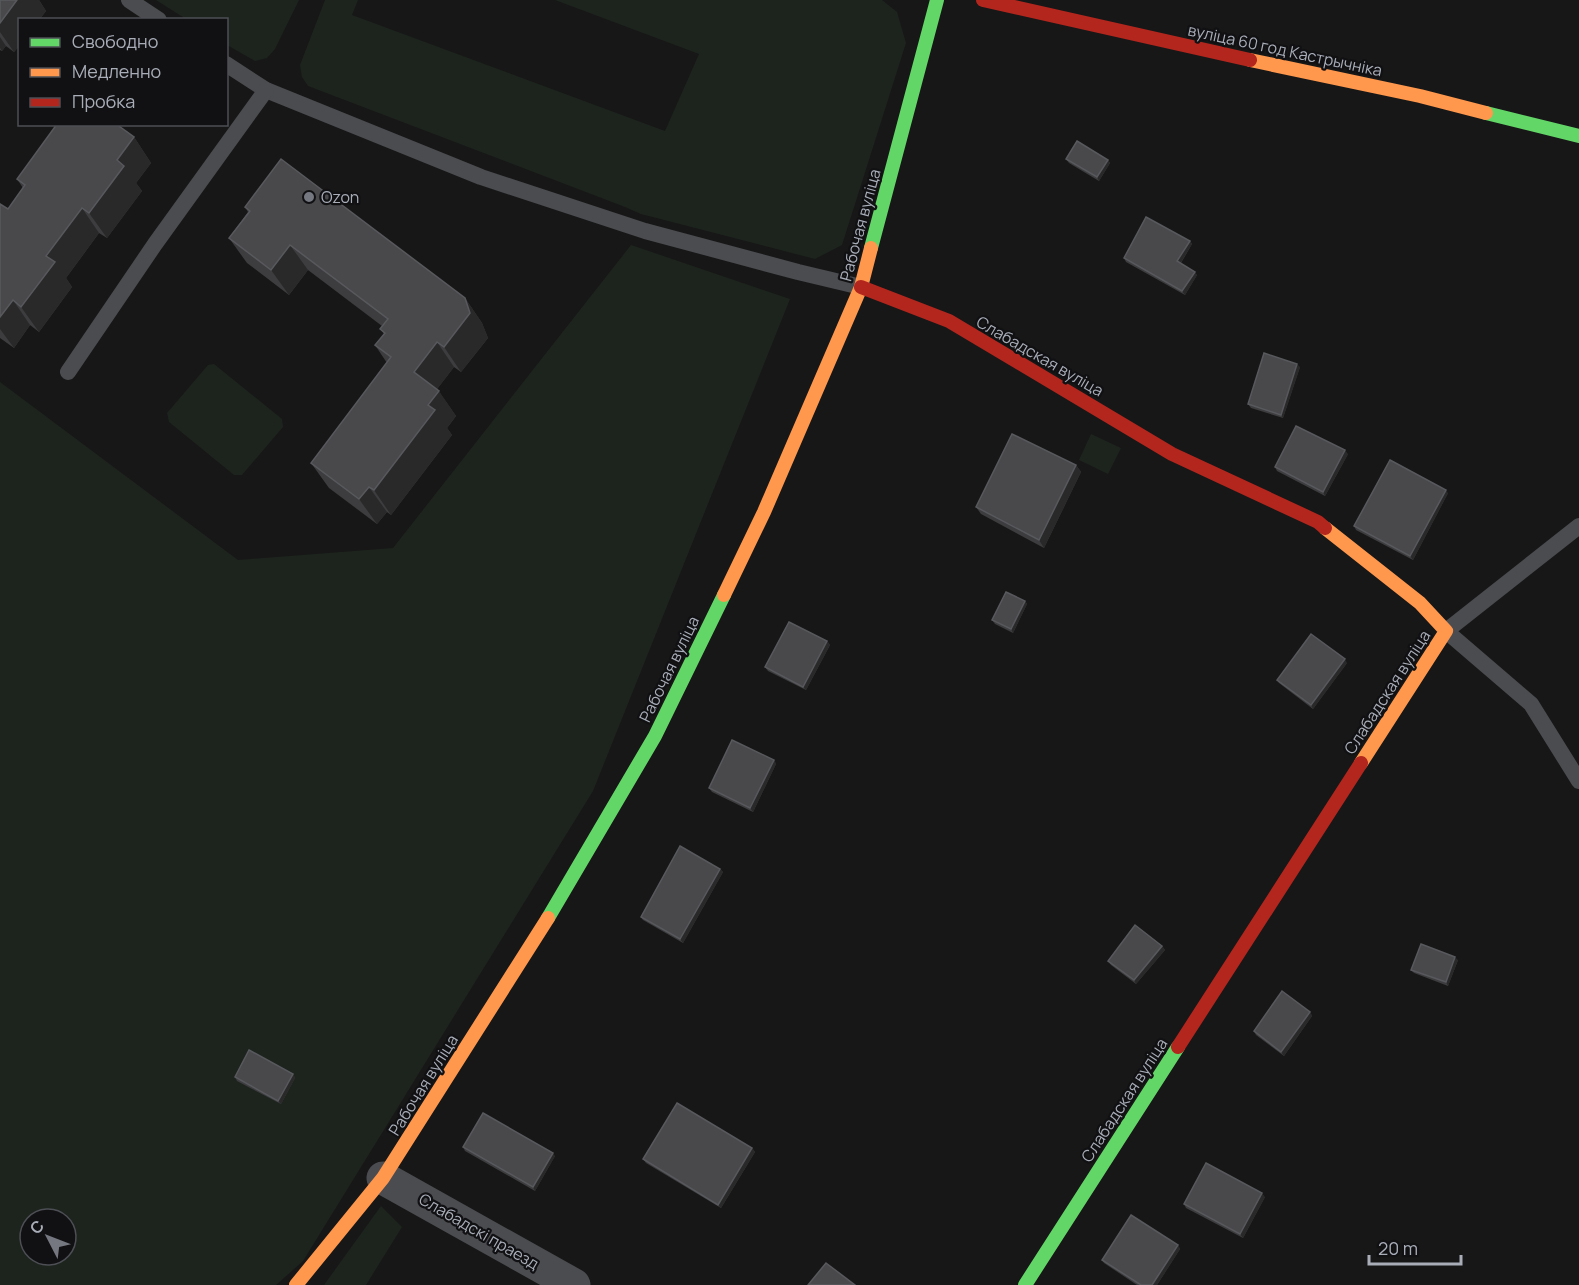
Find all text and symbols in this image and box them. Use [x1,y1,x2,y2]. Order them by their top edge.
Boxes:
legend [18,18,228,126]
street label: вуліца 60 год Кастрычніка [1186,19,1384,81]
text: Свободно [72,29,158,53]
text: Медленно [72,59,161,83]
text: Пробка [72,89,135,113]
street label: Рабочая вуліца [834,166,886,284]
place label: Ozon [321,186,359,208]
marker: Ozon [302,190,316,204]
street label: Слабадская вуліца [972,311,1108,401]
street label: Рабочая вуліца [634,612,704,726]
street label: Слабадская вуліца [1339,626,1435,758]
street label: Рабочая вуліца [383,1030,463,1140]
street label: Слабадская вуліца [1076,1034,1172,1166]
street label: Слабадскі праезд [415,1188,543,1275]
north arrow [18,1207,78,1267]
text: С [25,1215,49,1239]
scale bar [1369,1228,1460,1266]
text: 20 m [1378,1236,1418,1260]

